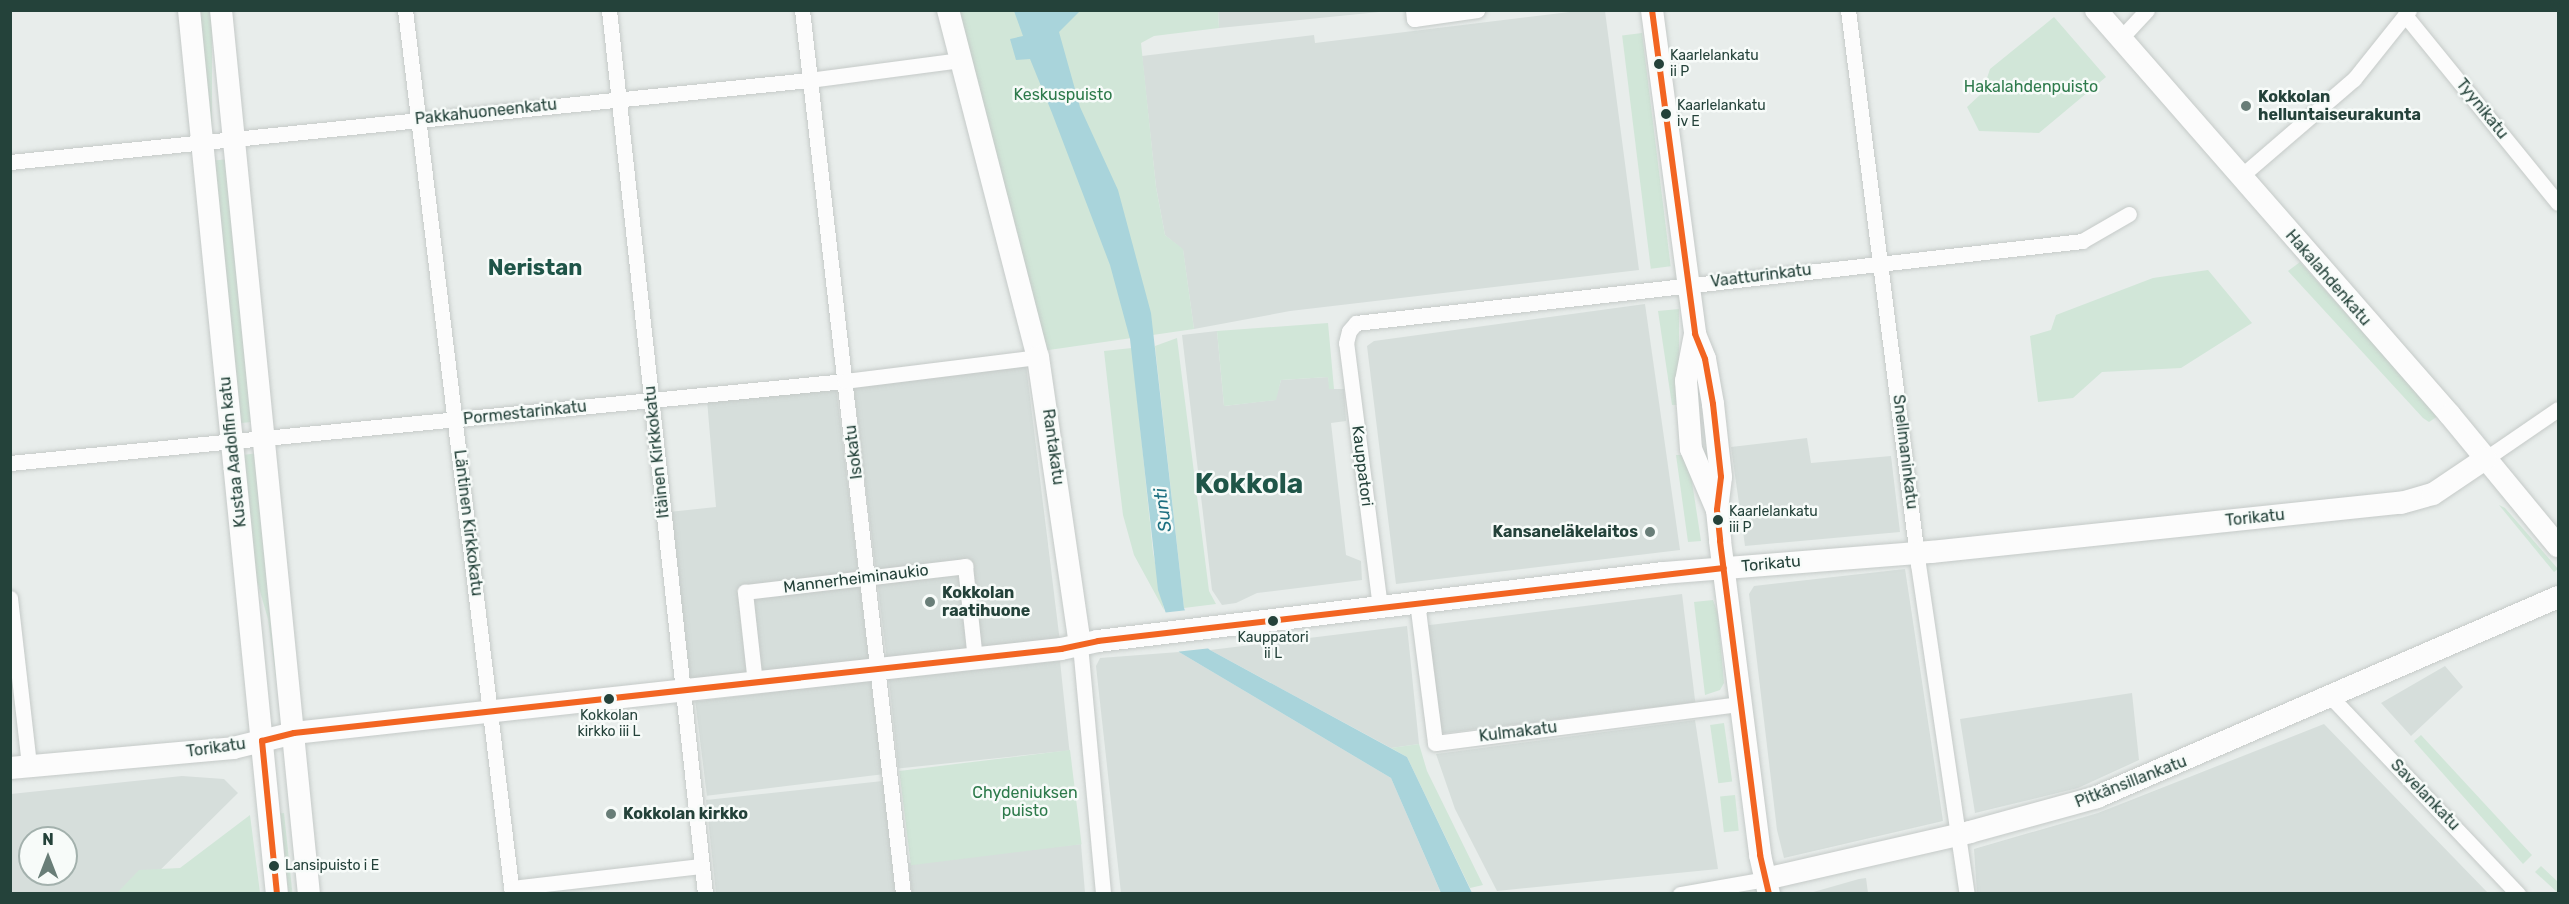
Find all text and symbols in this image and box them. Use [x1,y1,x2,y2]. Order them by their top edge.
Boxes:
place label: Kaarlelankatu ii P [1670,48,1759,80]
marker: Kaarlelankatu ii P [1653,58,1665,70]
street label: Tyynikatu [2452,75,2512,143]
park label: Hakalahdenpuisto [1964,77,2098,97]
park label: Keskuspuisto [1014,85,1112,105]
place label: Kokkolan helluntaiseurakunta [2258,87,2421,125]
street label: Pakkahuoneenkatu [414,95,558,129]
place label: Kaarlelankatu iv E [1677,98,1766,130]
marker: Kokkolan helluntaiseurakunta [2239,99,2253,113]
marker: Kaarlelankatu iv E [1660,108,1672,120]
street label: Hakalahdenkatu [2281,226,2375,330]
district label: Neristan [488,255,582,281]
street label: Vaatturinkatu [1709,260,1813,292]
street label: Kustaa Aadolfin katu [215,375,251,529]
street label: Itäinen Kirkkokatu [640,385,674,519]
street label: Snellmaninkatu [1888,394,1922,510]
street label: Pormestarinkatu [462,397,588,429]
street label: Rantakatu [1038,408,1068,486]
street label: Isokatu [841,424,867,480]
street label: Kauppatori [1348,425,1376,507]
street label: Läntinen Kirkkokatu [449,449,487,597]
district label: Kokkola [1195,467,1303,501]
water label: Sunti [1150,487,1176,533]
place label: Kaarlelankatu iii P [1729,504,1818,536]
street label: Torikatu [2224,505,2286,531]
marker: Kaarlelankatu iii P [1712,514,1724,526]
place label: Kansaneläkelaitos [1492,522,1638,542]
marker: Kansaneläkelaitos [1643,525,1657,539]
street label: Torikatu [1740,552,1802,576]
street label: Mannerheiminaukio [782,561,930,597]
place label: Kokkolan raatihuone [942,583,1030,621]
marker: Kokkolan raatihuone [923,595,937,609]
marker: Kauppatori ii L [1267,615,1279,627]
place label: Kauppatori ii L [1237,630,1309,662]
marker: Kokkolan kirkko iii L [603,693,615,705]
place label: Kokkolan kirkko iii L [578,708,640,740]
street label: Kulmakatu [1478,718,1558,746]
street label: Torikatu [185,734,247,762]
street label: Pitkänsillankatu [2072,752,2190,812]
street label: Savelankatu [2386,755,2464,835]
park label: Chydeniuksen puisto [972,783,1078,821]
place label: Kokkolan kirkko [623,804,748,824]
marker: Kokkolan kirkko [604,807,618,821]
north arrow [18,826,78,886]
text: N [42,830,54,849]
place label: Lansipuisto i E [285,858,379,874]
marker: Lansipuisto i E [268,860,280,872]

